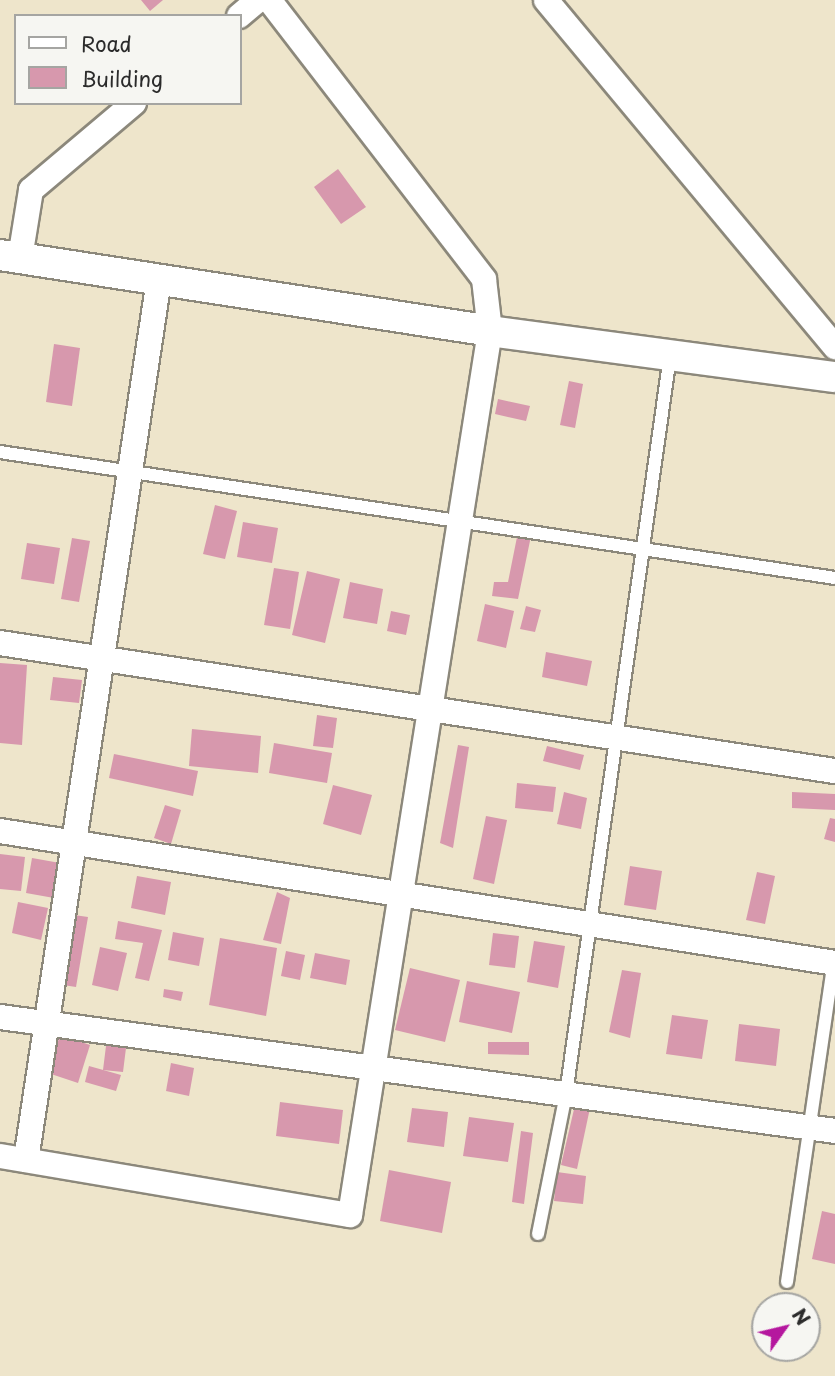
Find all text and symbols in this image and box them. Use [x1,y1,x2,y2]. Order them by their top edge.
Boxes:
legend [14,14,242,105]
text: Road [81,27,132,59]
text: Building [81,62,163,94]
north arrow [751,1292,821,1362]
text: N [786,1302,818,1330]

